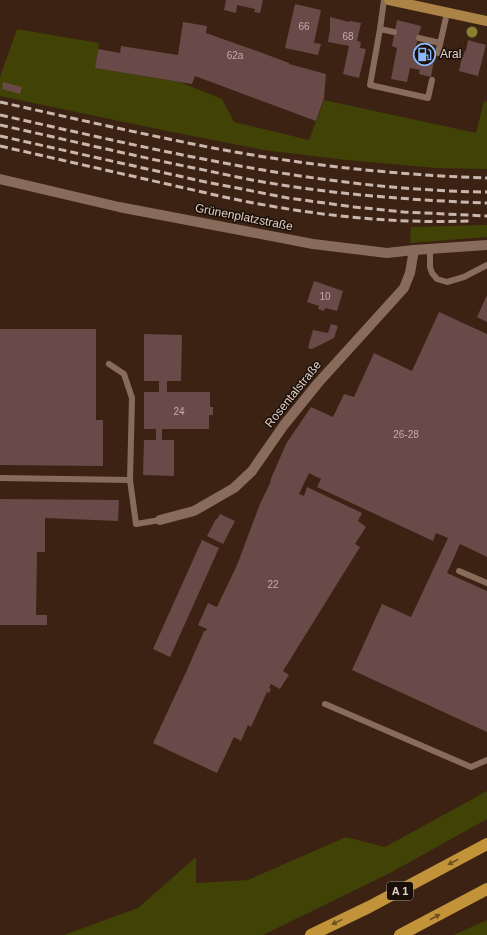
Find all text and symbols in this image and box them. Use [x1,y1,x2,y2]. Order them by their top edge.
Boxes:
house number: 66 [298,21,310,32]
house number: 68 [342,31,354,42]
fuel station icon: Aral [411,41,437,67]
place label: Aral [440,47,461,61]
house number: 62a [227,50,244,61]
street label: Grünenplatzstraße [194,201,294,233]
house number: 10 [319,291,331,302]
street label: Rosentalstraße [262,358,324,430]
house number: 24 [173,406,185,417]
house number: 26-28 [393,429,419,440]
house number: 22 [267,579,279,590]
one-way arrow [447,859,458,866]
road number: A 1 [387,882,413,900]
one-way arrow [429,913,441,920]
one-way arrow [332,919,343,925]

